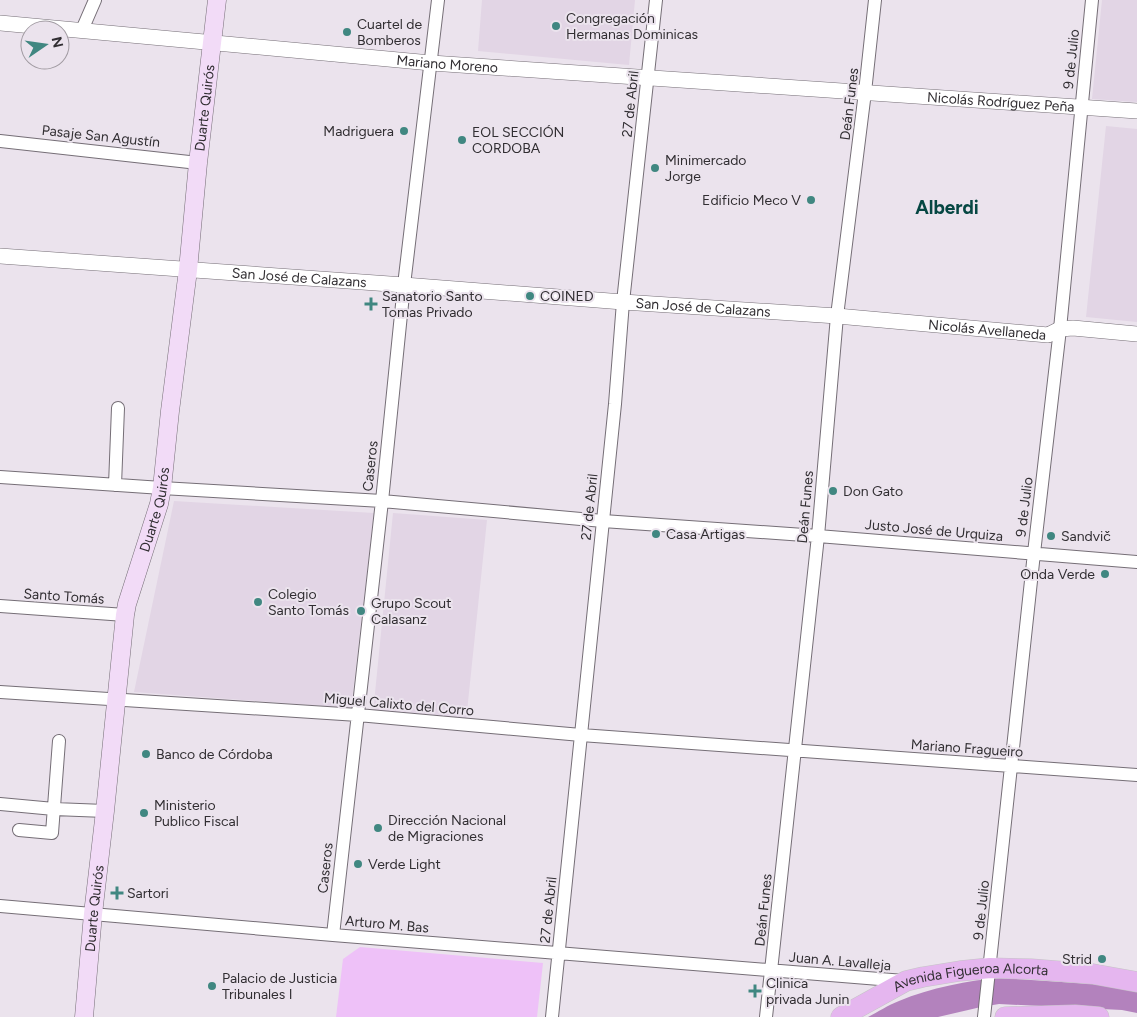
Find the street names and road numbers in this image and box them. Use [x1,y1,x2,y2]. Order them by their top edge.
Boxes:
street label: 9 de Julio [1060,28,1083,90]
street label: Mariano Moreno [396,52,498,77]
street label: Duarte Quirós [191,64,218,152]
street label: Deán Funes [837,67,862,141]
street label: 27 de Abril [619,70,642,138]
street label: Nicolás Rodríguez Peña [927,89,1075,116]
street label: Pasaje San Agustín [41,122,161,151]
street label: San José de Calazans [231,265,367,291]
street label: San José de Calazans [635,295,771,321]
street label: Nicolás Avellaneda [928,316,1047,344]
street label: Caseros [359,440,382,492]
street label: Duarte Quirós [136,466,173,554]
street label: Deán Funes [794,470,817,544]
street label: 27 de Abril [578,473,601,541]
street label: 9 de Julio [1012,476,1037,538]
street label: Justo José de Urquiza [864,516,1004,545]
street label: Santo Tomás [23,585,105,608]
street label: Miguel Calixto del Corro [323,689,475,720]
street label: Mariano Fragueiro [910,736,1024,761]
street label: Caseros [314,842,337,894]
street label: Duarte Quirós [82,864,108,953]
street label: Deán Funes [751,873,776,947]
street label: 27 de Abril [537,876,560,944]
street label: 9 de Julio [970,879,993,941]
street label: Arturo M. Bas [344,912,430,937]
street label: Juan A. Lavalleja [788,949,892,974]
street label: Avenida Figueroa Alcorta [890,960,1049,996]

